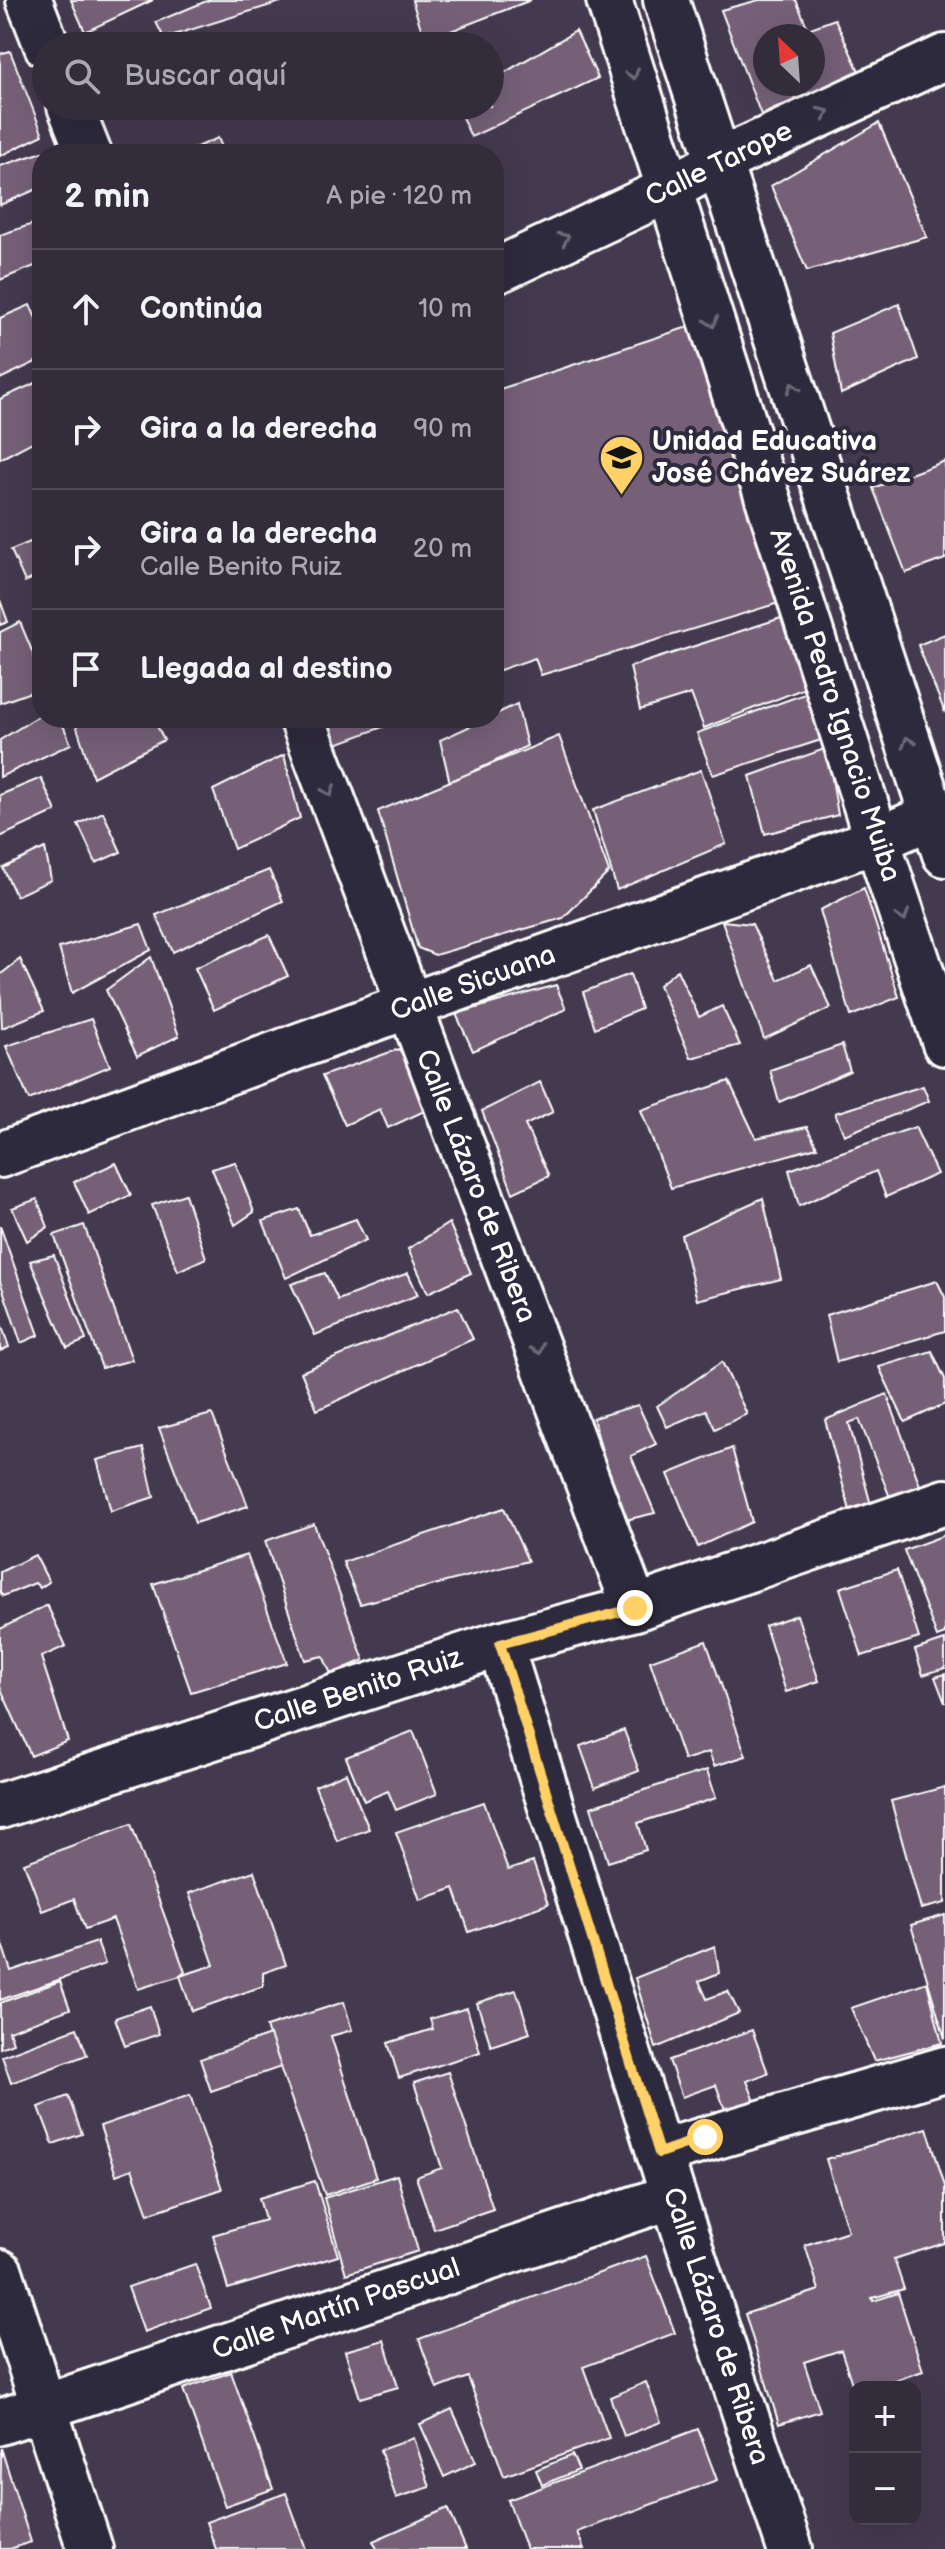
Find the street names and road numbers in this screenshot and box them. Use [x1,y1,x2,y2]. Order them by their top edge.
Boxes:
street label: Calle Tarope [640,114,798,214]
street label: Avenida Pedro Ignacio Muiba [762,524,908,886]
street label: Calle Sicuana [386,938,560,1028]
street label: Calle Lázaro de Ribera [409,1045,543,1327]
street label: Calle Benito Ruiz [250,1641,467,1739]
street label: Calle Lázaro de Ribera [656,2183,776,2469]
street label: Calle Martín Pascual [208,2251,464,2367]

